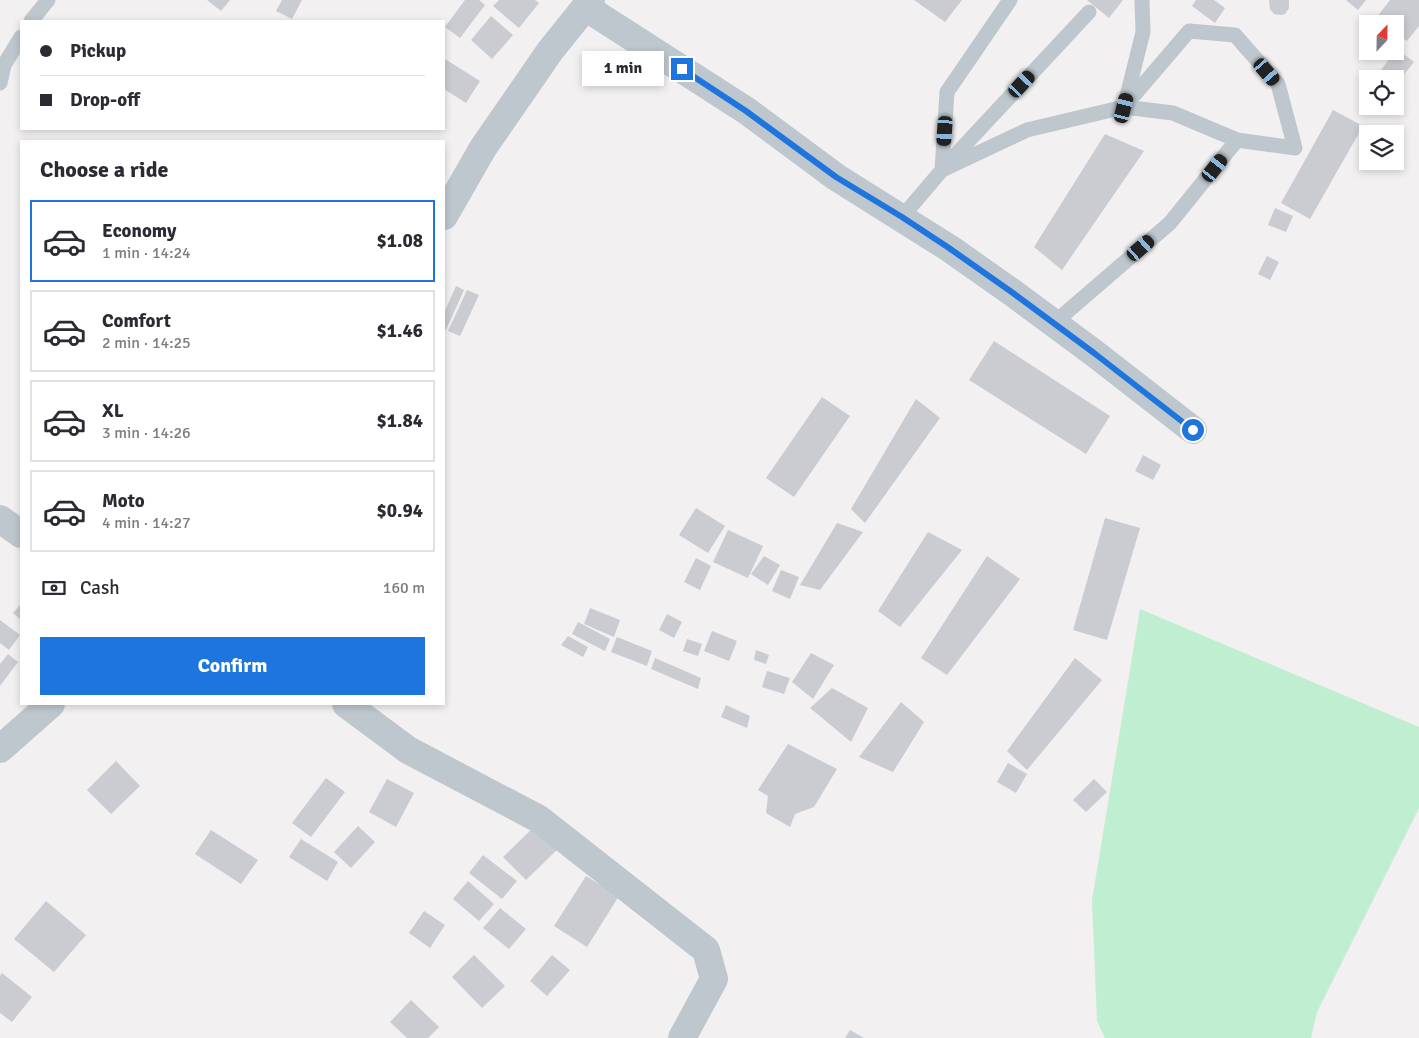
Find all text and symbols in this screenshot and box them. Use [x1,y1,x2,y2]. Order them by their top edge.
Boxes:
north arrow [1359,15,1404,60]
map controls [1359,15,1404,170]
text: Pickup [70,39,126,63]
callout: 1 min [582,52,664,86]
car [1251,56,1282,88]
text: 1 min [604,58,642,78]
route end [671,58,693,80]
car [1006,68,1037,100]
button: locate [1359,70,1404,115]
text: Drop-off [70,88,140,112]
car [1113,92,1134,124]
car [936,116,953,146]
button: layers [1359,125,1404,170]
car [1199,152,1230,184]
text: Choose a ride [40,156,168,183]
icon: car [42,219,87,264]
text: Economy [102,219,176,243]
text: $1.08 [377,229,423,253]
car [1124,232,1157,264]
text: 1 min · 14:24 [102,243,191,263]
icon: car [42,309,87,354]
text: Comfort [102,309,171,333]
text: $1.46 [377,319,423,343]
text: 2 min · 14:25 [102,333,191,353]
icon: car [42,399,87,444]
text: XL [102,399,124,423]
text: $1.84 [377,409,423,433]
route start [1182,419,1204,441]
text: 3 min · 14:26 [102,423,191,443]
icon: car [42,489,87,534]
text: Moto [102,489,145,513]
text: $0.94 [377,499,423,523]
text: 4 min · 14:27 [102,513,191,533]
icon: cash [40,574,68,602]
text: Cash [80,576,120,600]
text: 160 m [383,578,425,598]
button: Confirm [40,637,425,695]

